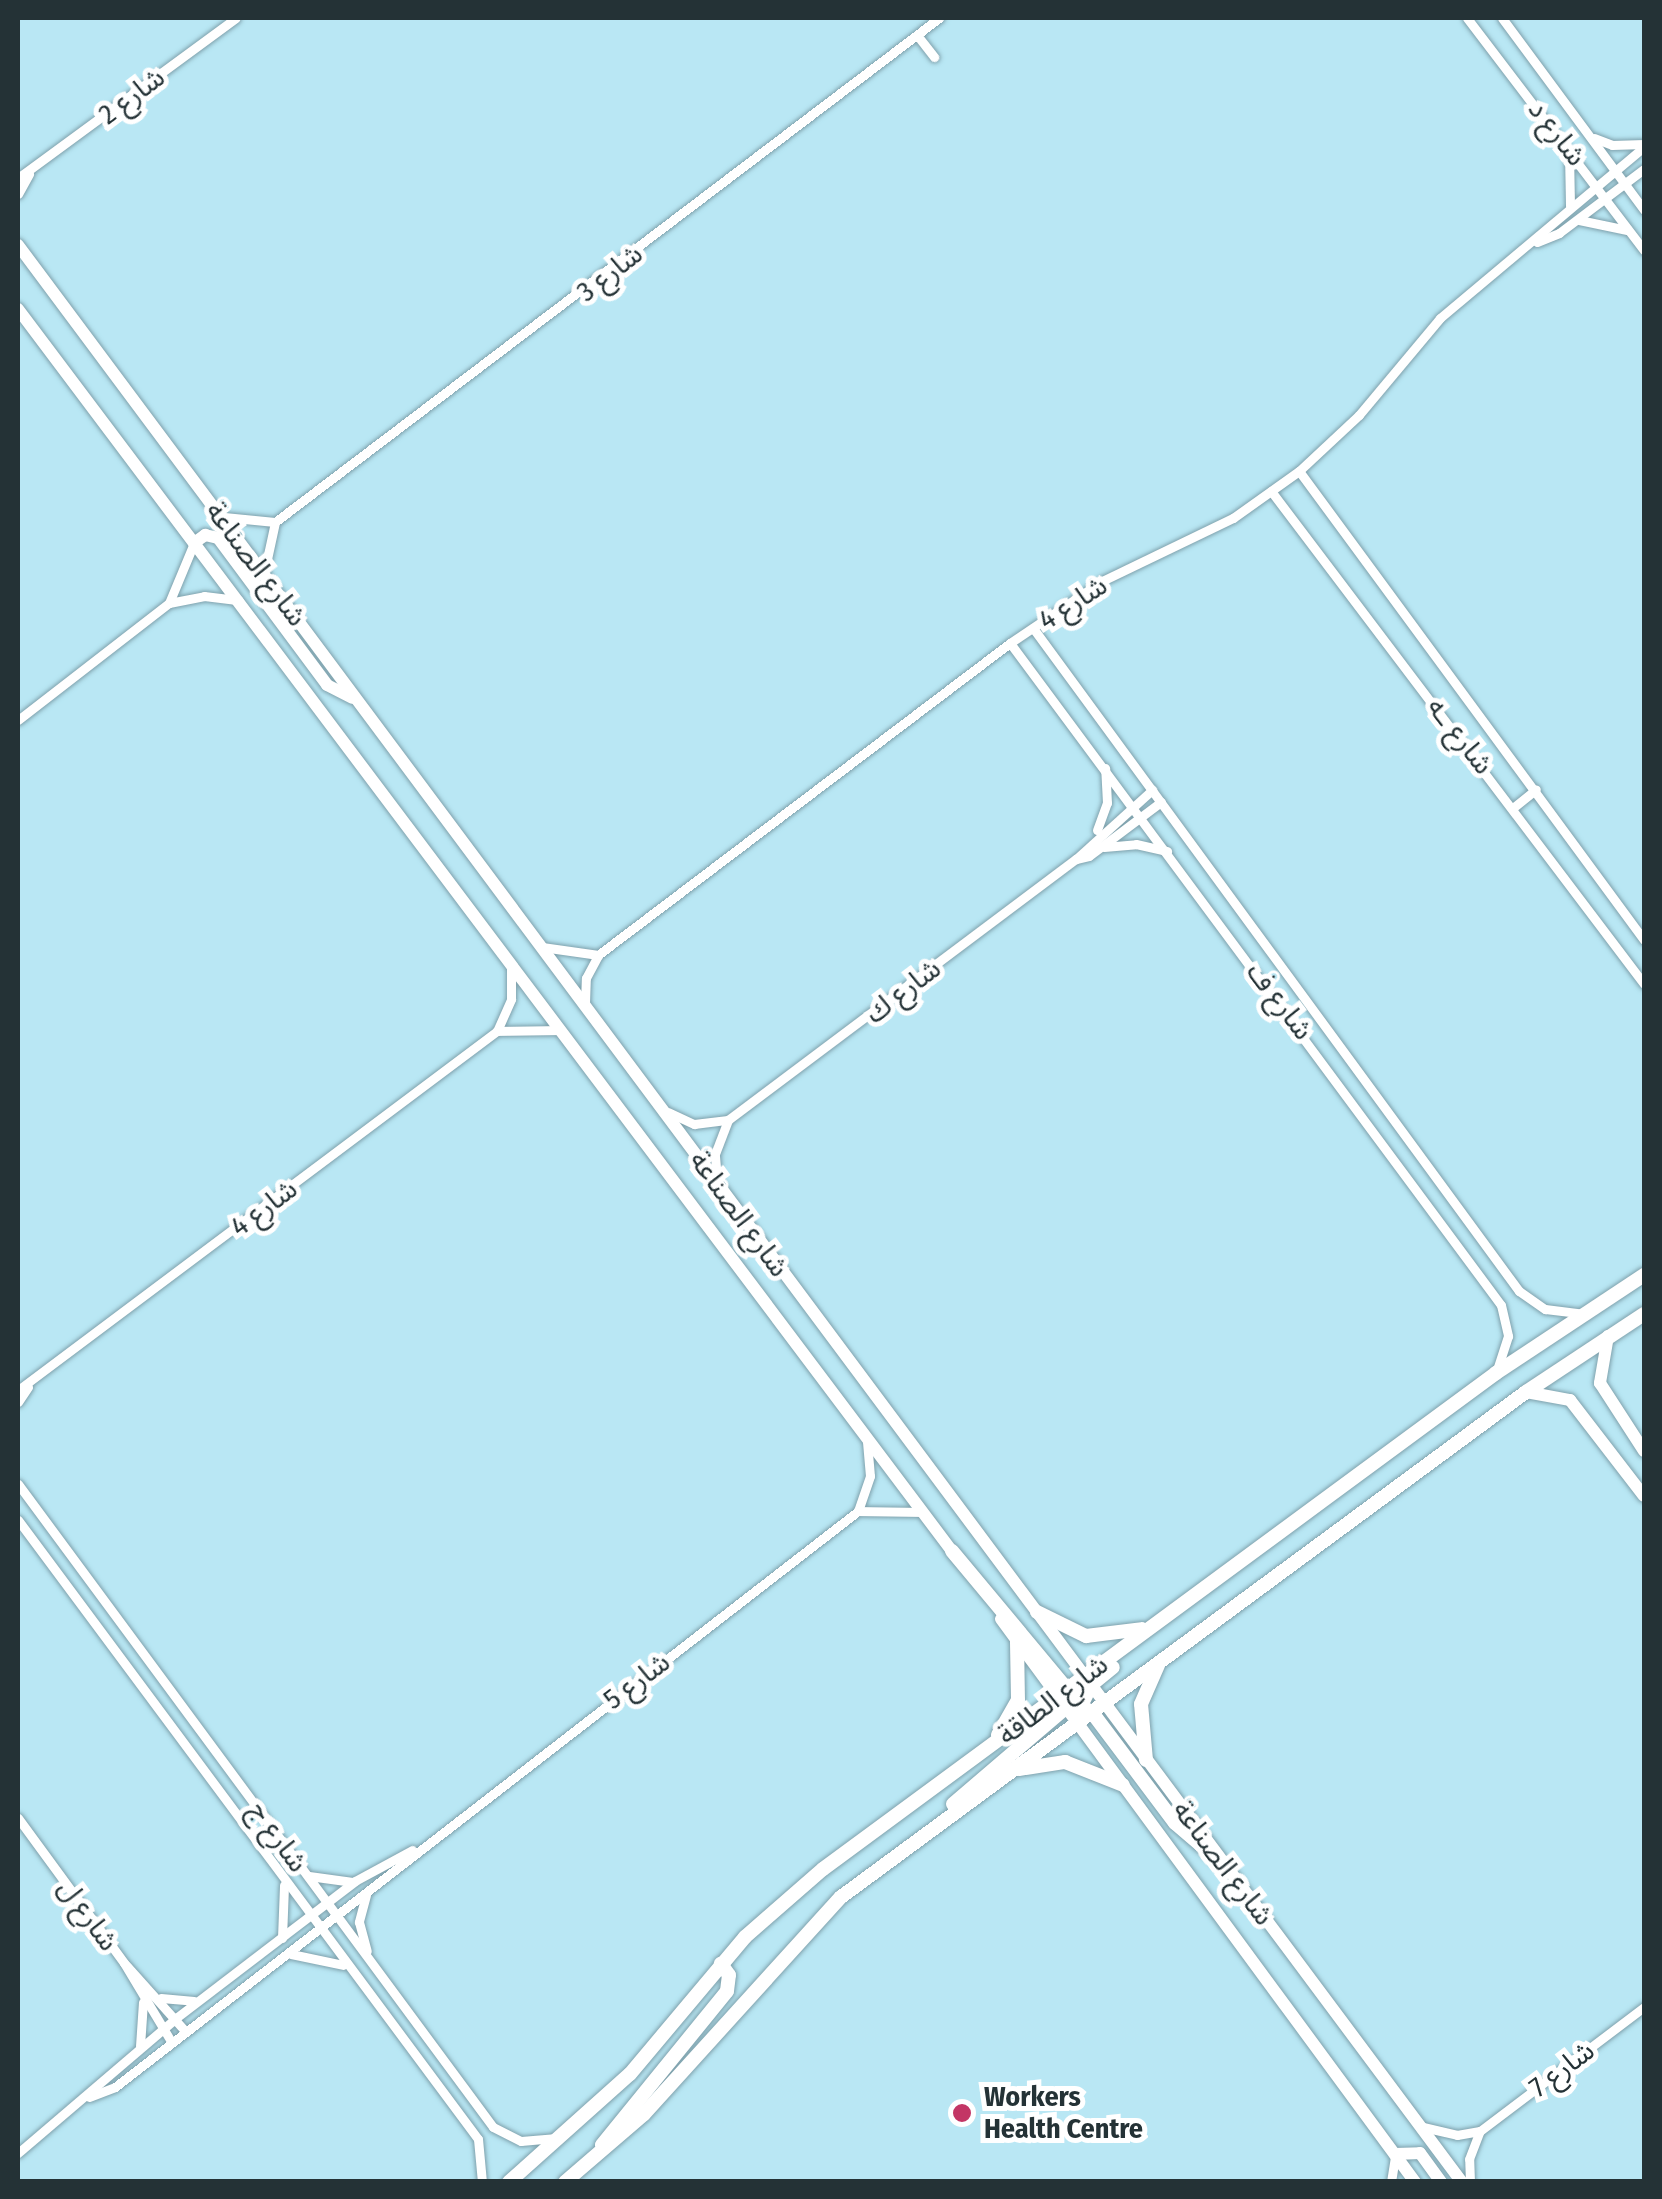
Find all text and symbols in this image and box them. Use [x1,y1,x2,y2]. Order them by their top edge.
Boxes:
street label: شارع 2 [93,60,171,132]
street label: شارع د [1521,93,1593,173]
street label: شارع 3 [571,237,649,309]
street label: شارع الصناعة [198,495,314,633]
street label: شارع 4 [1033,569,1113,637]
street label: شارع ـه [1420,691,1500,781]
street label: شارع ك [859,952,947,1030]
street label: شارع ف [1240,955,1320,1047]
street label: شارع الصناعة [682,1145,796,1283]
street label: شارع 4 [224,1172,304,1244]
street label: شارع 5 [597,1645,677,1717]
street label: شارع الطاقة [991,1648,1115,1752]
street label: شارع الصناعة [1165,1794,1281,1932]
street label: شارع ج [241,1795,315,1879]
street label: شارع ل [51,1873,125,1957]
street label: شارع 7 [1523,2034,1601,2104]
place label: Workers Health Centre [984,2080,1143,2146]
marker: Workers Health Centre [949,2100,975,2126]

